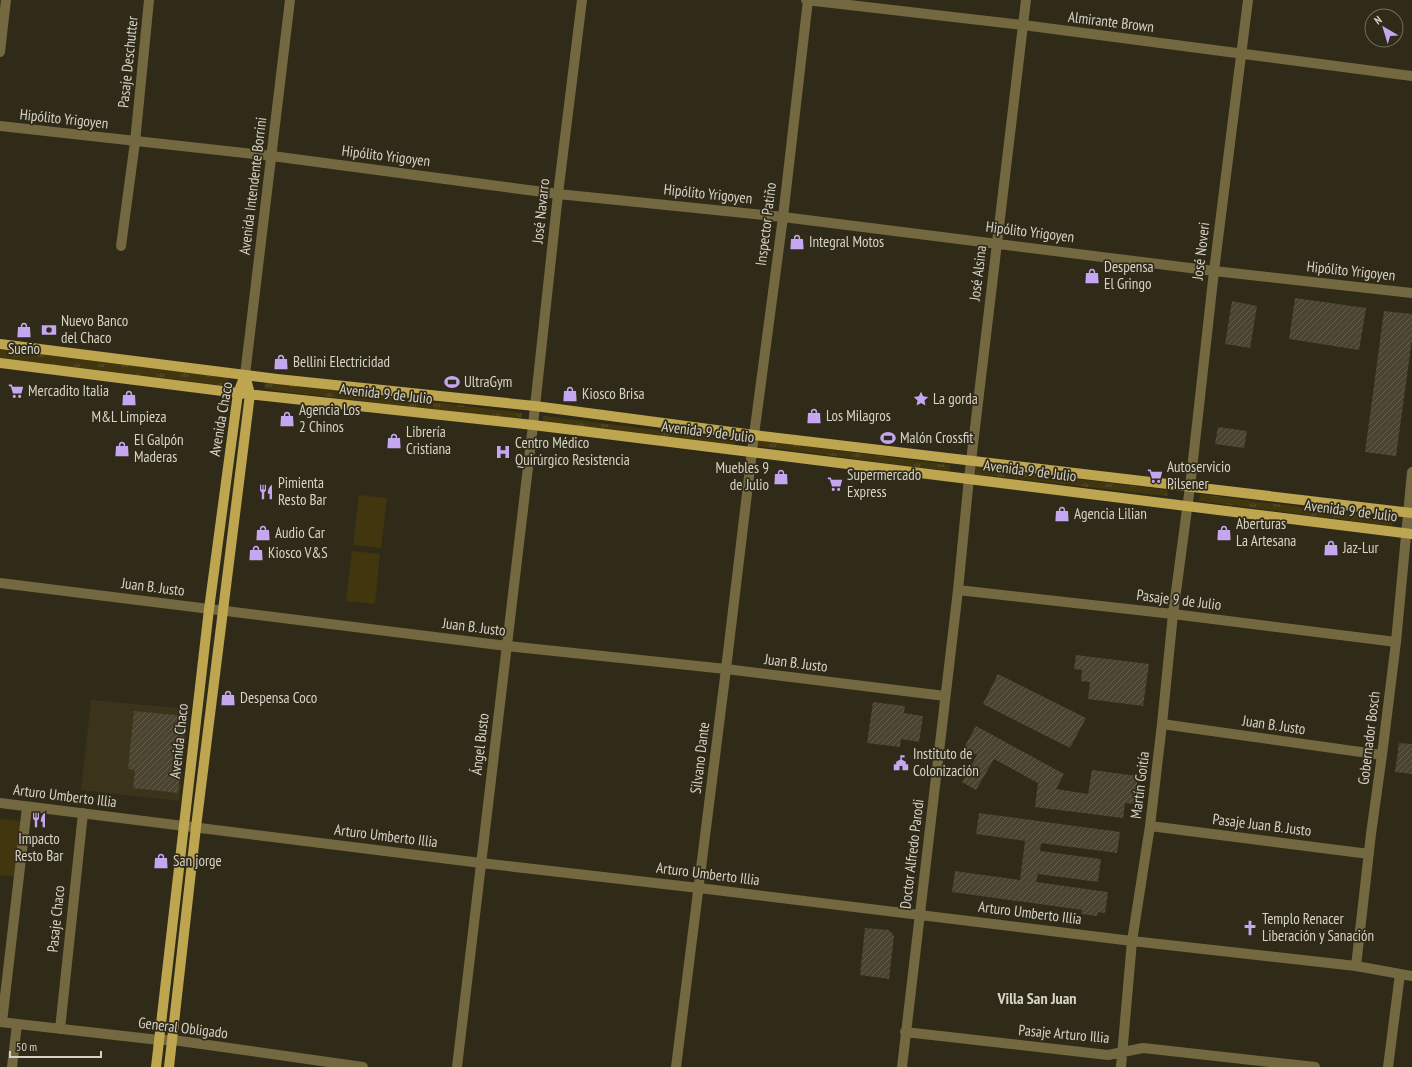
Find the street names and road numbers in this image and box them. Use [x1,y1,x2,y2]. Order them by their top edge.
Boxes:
street label: Almirante Brown [1067,7,1155,36]
street label: Pasaje Deschutter [113,14,142,109]
street label: Hipólito Yrigoyen [19,104,109,133]
street label: Avenida Intendente Borrini [235,116,270,256]
street label: Hipólito Yrigoyen [341,141,431,170]
street label: José Navarro [528,178,553,245]
street label: Hipólito Yrigoyen [663,179,753,208]
street label: Inspector Patiño [751,181,780,267]
street label: Hipólito Yrigoyen [985,217,1075,246]
street label: José Noveri [1187,221,1213,282]
street label: José Alsina [965,244,990,303]
street label: Hipólito Yrigoyen [1306,256,1396,285]
street label: Avenida 9 de Julio [339,379,433,408]
street label: Avenida Chaco [205,380,236,458]
street label: Avenida 9 de Julio [661,416,756,447]
street label: Avenida 9 de Julio [983,455,1078,486]
street label: Avenida 9 de Julio [1304,495,1399,526]
street label: Juan B. Justo [119,573,186,600]
street label: Pasaje 9 de Julio [1136,585,1222,614]
street label: Juan B. Justo [440,613,507,640]
street label: Juan B. Justo [762,649,829,676]
street label: Gobernador Bosch [1353,690,1384,786]
street label: Avenida Chaco [165,703,192,779]
street label: Juan B. Justo [1240,711,1307,738]
street label: Ángel Busto [466,712,493,776]
street label: Silvano Dante [686,721,713,795]
street label: Martín Goitía [1126,750,1153,820]
street label: Arturo Umberto Illia [12,780,118,811]
street label: Doctor Alfredo Parodi [895,798,928,910]
street label: Pasaje Juan B. Justo [1212,809,1313,840]
street label: Arturo Umberto Illia [333,820,439,851]
street label: Arturo Umberto Illia [655,858,761,889]
street label: Pasaje Chaco [43,885,68,953]
street label: Arturo Umberto Illia [977,897,1083,928]
street label: General Obligado [137,1013,229,1042]
street label: Pasaje Arturo Illia [1018,1020,1110,1047]

